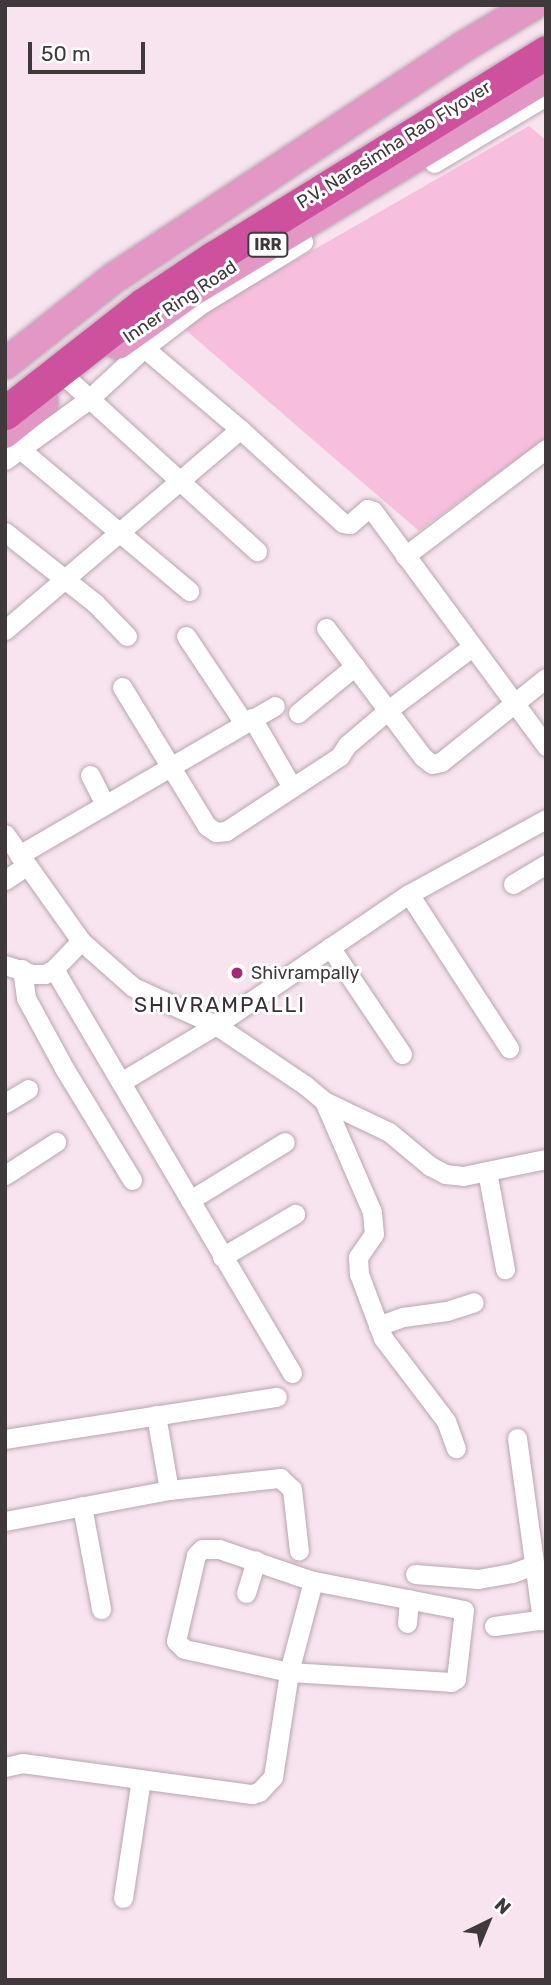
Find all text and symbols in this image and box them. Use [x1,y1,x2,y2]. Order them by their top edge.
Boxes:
scale bar [32,28,149,72]
text: 50 m [41,41,91,66]
street label: P.V. Narasimha Rao Flyover [293,76,495,214]
road number: IRR [247,232,289,258]
street label: Inner Ring Road [119,256,241,348]
place label: Shivrampally [251,962,359,984]
marker: Shivrampally [229,965,245,981]
district label: SHIVRAMPALLI [135,992,305,1018]
north arrow [453,1887,523,1957]
text: N [490,1893,515,1919]

